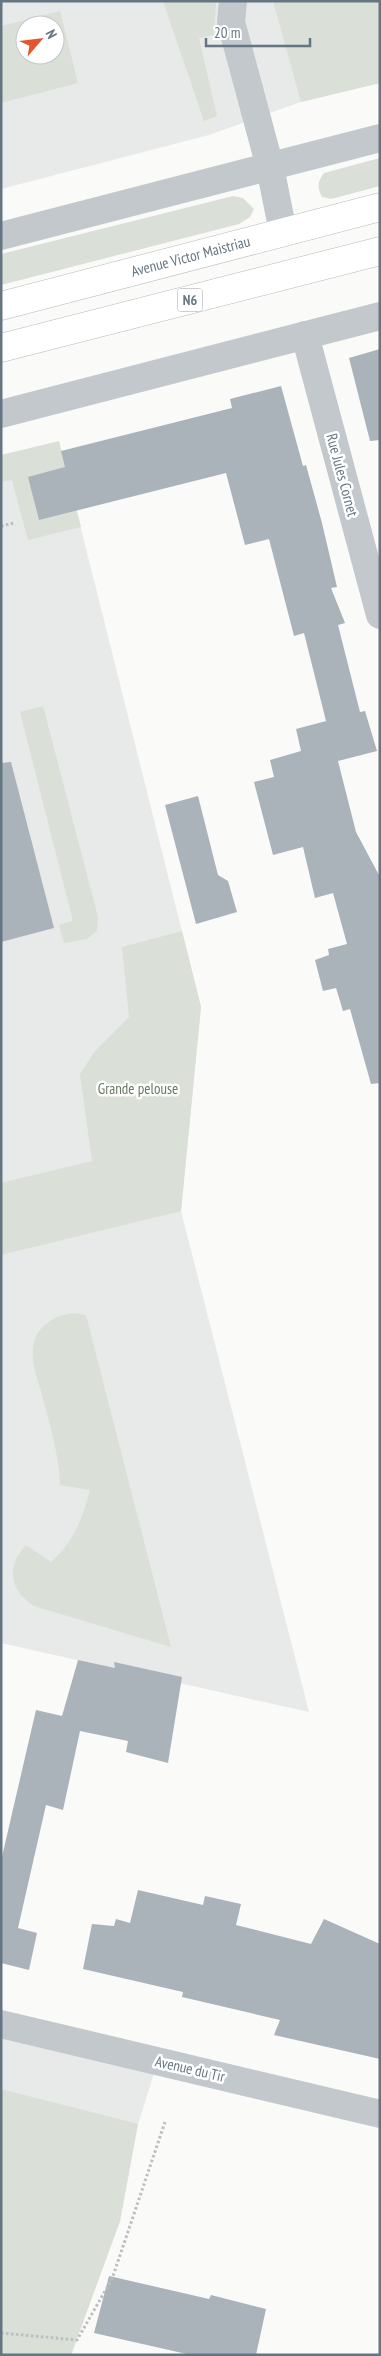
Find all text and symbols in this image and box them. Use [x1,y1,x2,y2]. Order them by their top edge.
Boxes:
north arrow [15,15,65,65]
scale bar [206,15,310,47]
text: 20 m [214,23,240,42]
text: N [42,26,61,41]
street label: Avenue Victor Maistriau [129,231,252,281]
road number: N6 [178,288,202,312]
street label: Rue Jules Cornet [322,431,363,518]
park label: Grande pelouse [98,1079,178,1098]
street label: Avenue du Tir [153,2051,228,2086]

